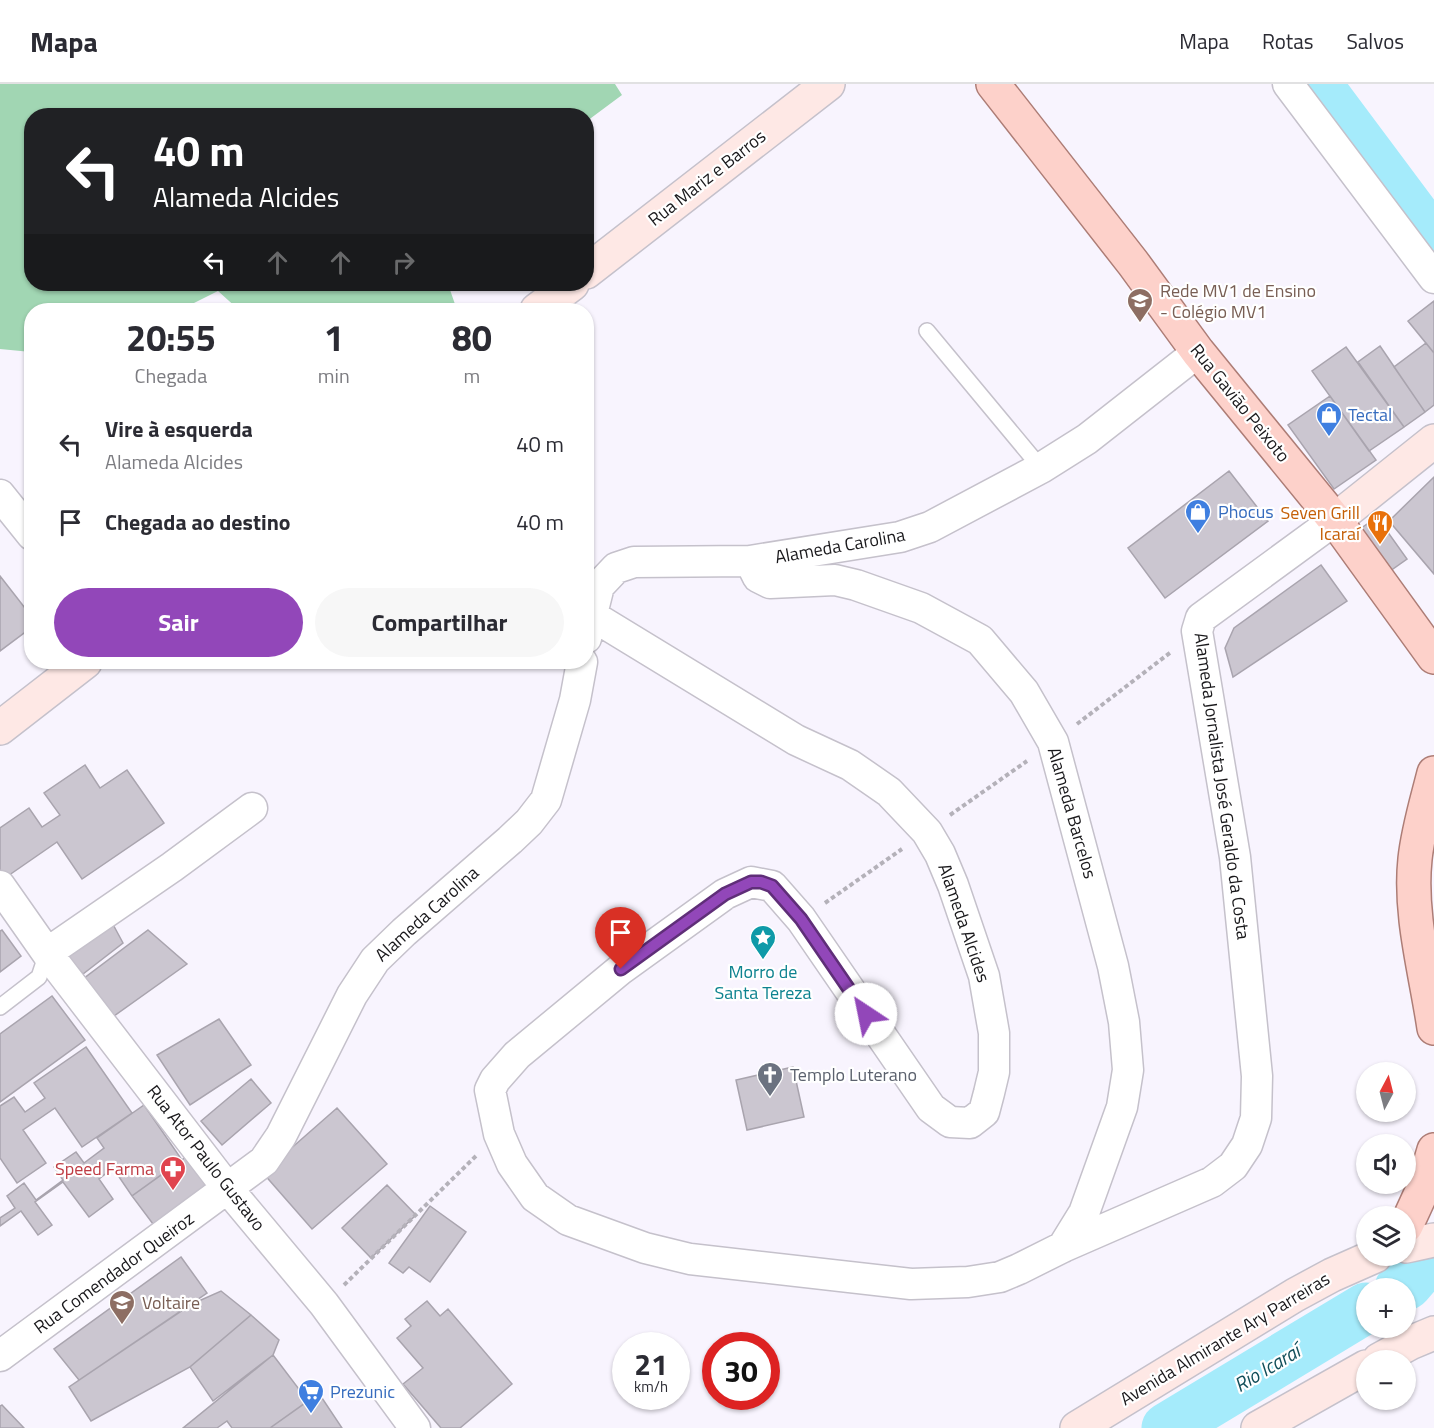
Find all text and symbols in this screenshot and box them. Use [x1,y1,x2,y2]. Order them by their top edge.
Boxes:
text: Mapa [30,20,98,63]
text: Mapa [1179,25,1229,57]
text: Rotas [1262,25,1313,57]
text: Salvos [1346,25,1404,57]
text: 40 m [153,118,245,182]
street label: Rua Mariz e Barros [642,123,771,232]
icon: left [54,132,132,210]
text: Alameda Alcides [153,176,339,217]
icon: left [198,246,231,279]
icon: ahead [261,246,294,279]
icon: ahead [324,246,357,279]
icon: right [387,246,420,279]
place label: Rede MV1 de Ensino - Colégio MV1 [1160,277,1316,325]
school or university icon: Rede MV1 de Ensino - Colégio MV1 [1125,286,1155,324]
text: 20:55 [126,310,216,365]
text: 1 [324,310,344,365]
text: 80 [452,310,492,365]
street label: Rua Gavião Peixoto [1184,338,1297,468]
text: Chegada [135,360,207,391]
text: min [318,360,350,391]
text: m [463,360,480,391]
shop icon: Tectal [1314,400,1344,438]
place label: Tectal [1348,401,1392,428]
text: Vire à esquerda [105,412,253,446]
text: 40 m [516,427,564,461]
icon: left [54,428,87,461]
text: Alameda Alcides [105,446,243,477]
shop icon: Phocus [1183,497,1213,535]
place label: Phocus [1218,498,1274,525]
place label: Seven Grill Icaraí [1281,499,1362,547]
text: Chegada ao destino [105,505,291,539]
text: 40 m [516,505,564,539]
icon: arrive [54,506,87,539]
restaurant icon: Seven Grill Icaraí [1365,508,1395,546]
street label: Alameda Carolina [773,521,907,570]
button: Sair [54,588,303,657]
button: Compartilhar [315,588,564,657]
street label: Alameda Jornalista José Geraldo da Costa [1188,631,1257,941]
street label: Alameda Barcelos [1041,744,1104,882]
street label: Alameda Carolina [369,860,485,968]
street label: Alameda Alcides [931,860,997,986]
pin [595,907,646,969]
icon: arrive [604,916,637,949]
place icon: Morro de Santa Tereza [748,923,778,961]
place label: Morro de Santa Tereza [715,958,811,1006]
position arrow [834,982,898,1046]
church icon: Templo Luterano [755,1060,785,1098]
place label: Templo Luterano [790,1061,917,1088]
north arrow [1356,1062,1416,1122]
map controls [1356,1062,1416,1410]
street label: Rua Ator Paulo Gustavo [141,1079,272,1237]
button: sound [1356,1134,1416,1194]
pharmacy icon: Speed Farma [158,1154,188,1192]
place label: Speed Farma [55,1155,154,1182]
street label: Rua Comendador Queiroz [28,1205,199,1340]
button: layers [1356,1206,1416,1266]
street label: Avenida Almirante Ary Parreiras [1115,1265,1335,1412]
button: + [1356,1278,1416,1338]
school or university icon: Voltaire [107,1288,137,1326]
place label: Voltaire [142,1289,200,1316]
speed limit sign: 30 [702,1332,780,1410]
water label: Rio Icaraí [1228,1333,1310,1399]
text: 21 [634,1341,668,1387]
button: − [1356,1350,1416,1410]
text: km/h [634,1375,668,1398]
supermarket icon: Prezunic [296,1377,326,1415]
place label: Prezunic [330,1378,395,1405]

